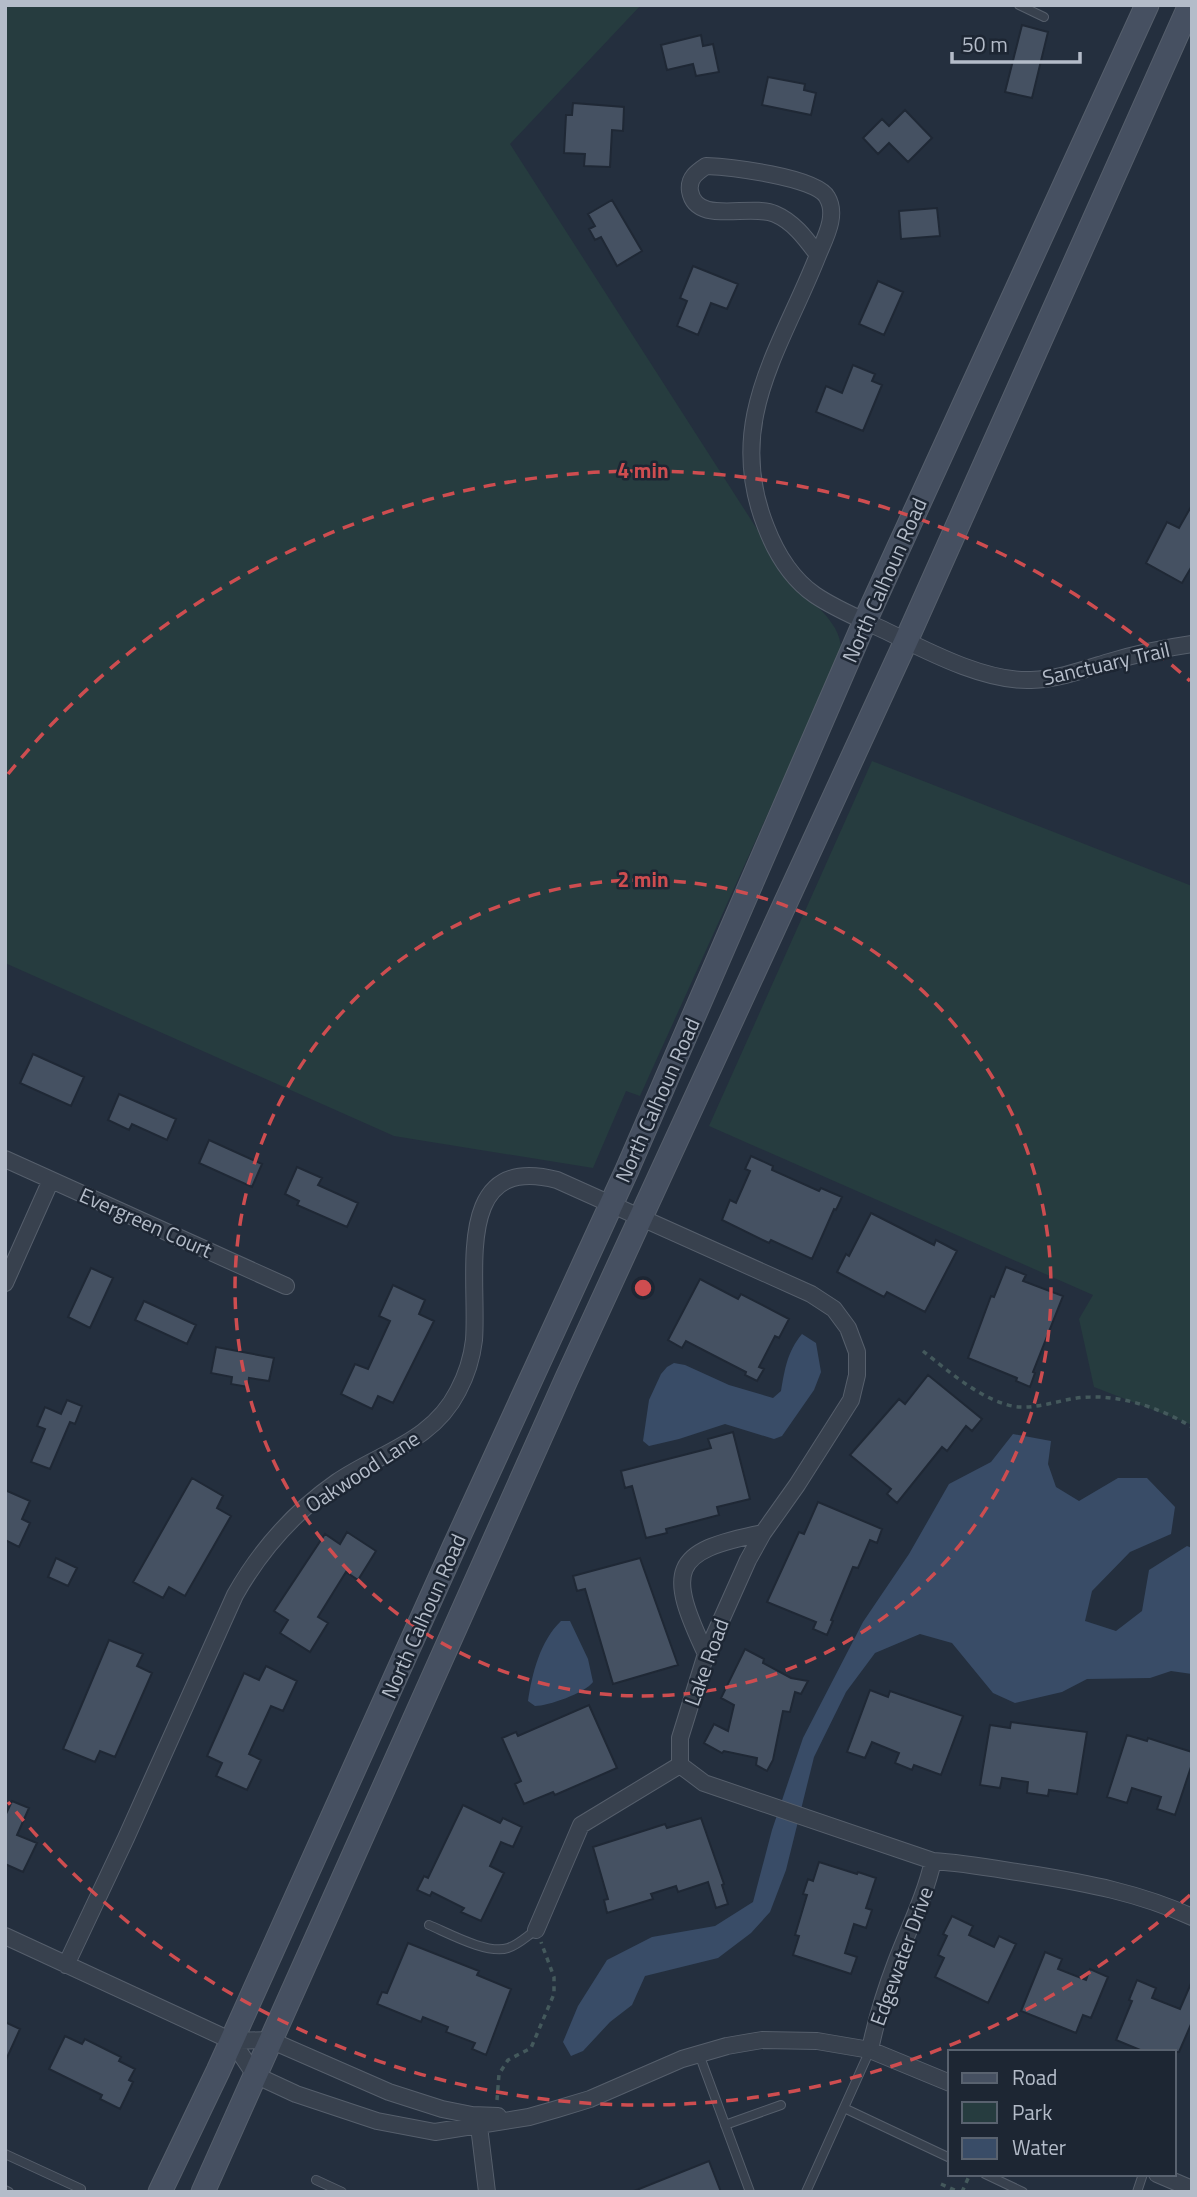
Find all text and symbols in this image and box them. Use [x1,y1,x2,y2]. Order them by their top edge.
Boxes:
scale bar [952,21,1080,65]
text: 50 m [962,28,1008,60]
text: 4 min [617,454,669,486]
street label: North Calhoun Road [833,492,935,668]
street label: Sanctuary Trail [1039,633,1173,693]
text: 2 min [617,863,669,895]
street label: North Calhoun Road [606,1012,708,1188]
street label: Evergreen Court [75,1178,218,1266]
centre of rings [631,1276,655,1300]
street label: Oakwood Lane [298,1422,426,1520]
street label: North Calhoun Road [372,1528,474,1704]
street label: Lake Road [675,1614,737,1710]
street label: Edgewater Drive [861,1882,941,2030]
legend [948,2050,1176,2176]
text: Road [1012,2061,1057,2093]
text: Park [1012,2096,1052,2128]
text: Water [1012,2131,1066,2163]

